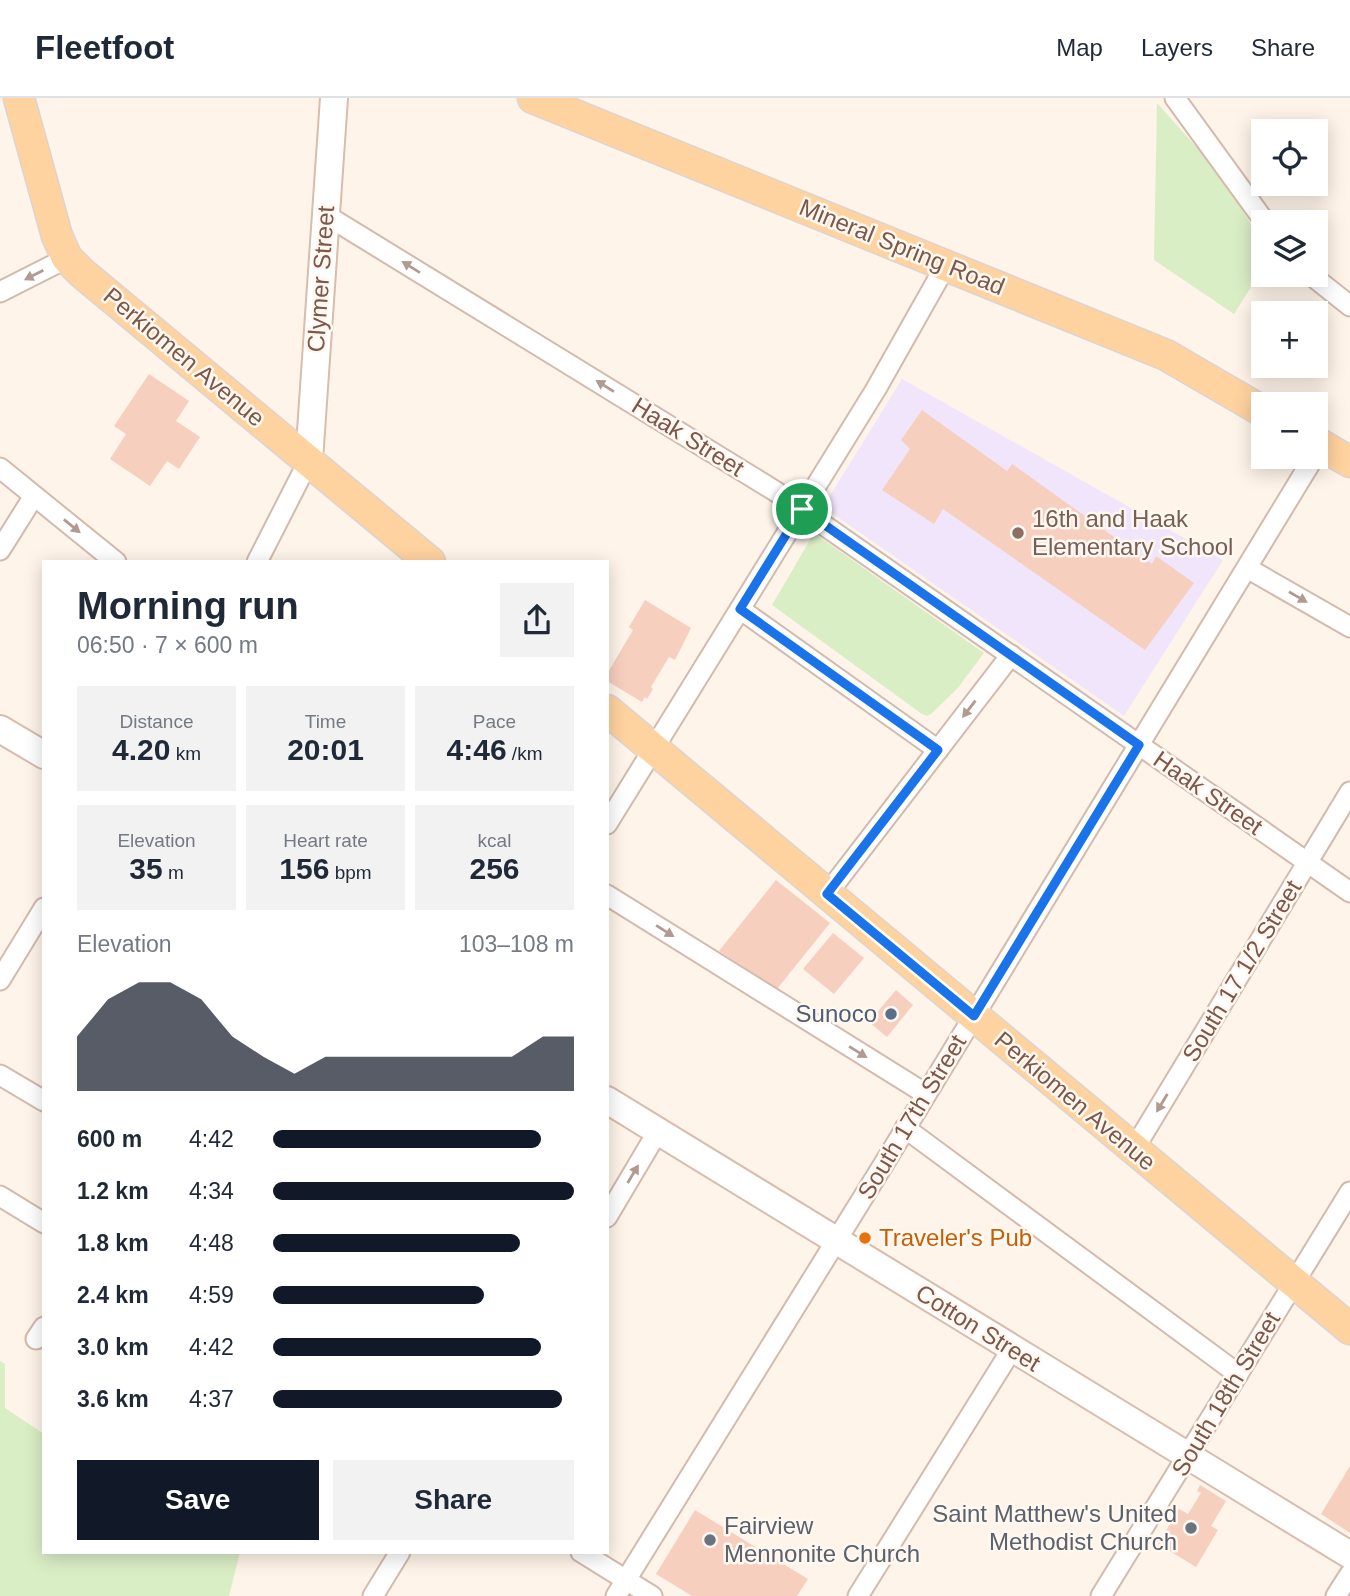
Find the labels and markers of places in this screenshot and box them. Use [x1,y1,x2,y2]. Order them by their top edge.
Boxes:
pin [772,479,832,539]
place label: 16th and Haak Elementary School [1032,505,1233,560]
marker: 16th and Haak Elementary School [1010,525,1026,541]
place label: Sunoco [796,1000,877,1027]
marker: Sunoco [883,1006,899,1022]
place label: Traveler's Pub [879,1224,1032,1251]
marker: Traveler's Pub [857,1230,873,1246]
place label: Saint Matthew's United Methodist Church [932,1500,1177,1555]
place label: Fairview Mennonite Church [724,1512,920,1567]
marker: Saint Matthew's United Methodist Church [1183,1520,1199,1536]
marker: Fairview Mennonite Church [702,1532,718,1548]

